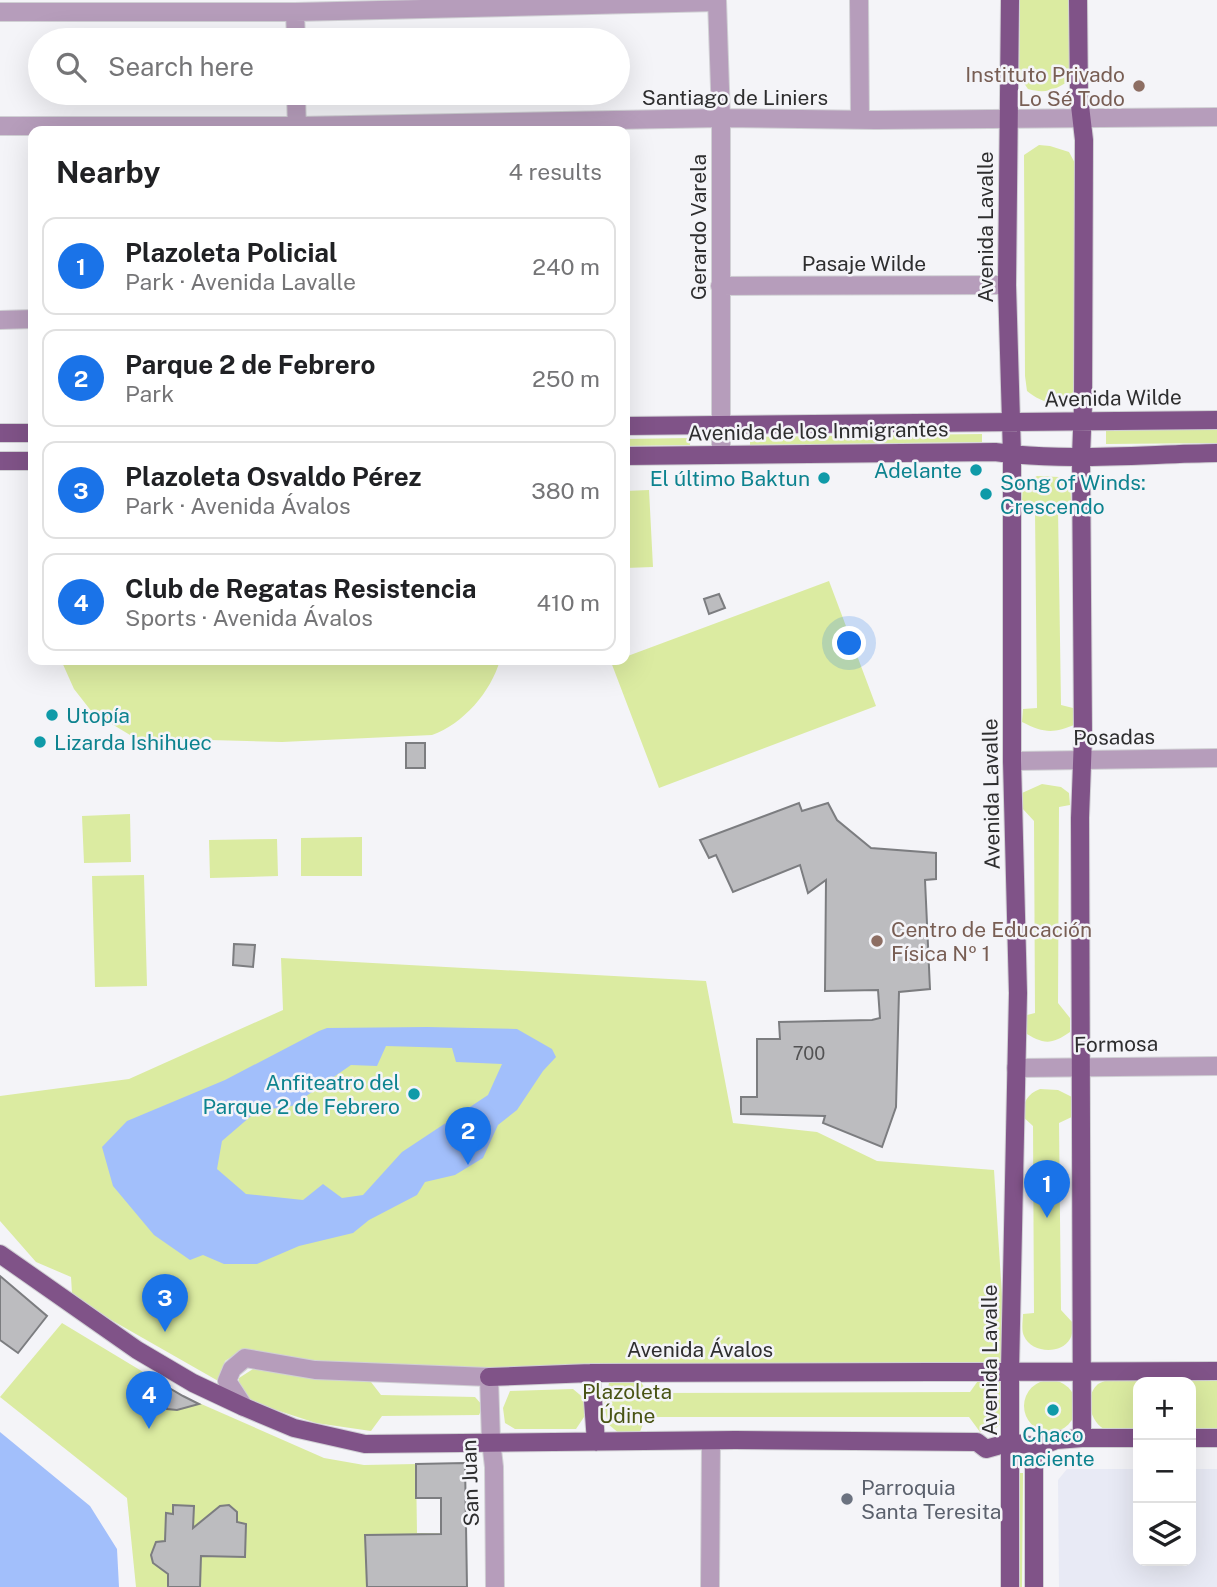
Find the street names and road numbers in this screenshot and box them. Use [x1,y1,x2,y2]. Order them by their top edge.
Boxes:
street label: Santiago de Liniers [642,85,828,110]
street label: Avenida Lavalle [973,151,998,303]
street label: Gerardo Varela [686,154,711,300]
street label: Pasaje Wilde [802,251,926,276]
street label: Avenida Wilde [1044,384,1182,412]
street label: Avenida de los Inmigrantes [687,416,949,446]
street label: Avenida Lavalle [977,718,1005,870]
street label: Posadas [1073,724,1155,750]
street label: Formosa [1074,1031,1158,1057]
street label: Avenida Lavalle [977,1284,1002,1436]
street label: Avenida Ávalos [627,1337,773,1362]
street label: San Juan [456,1439,484,1527]

